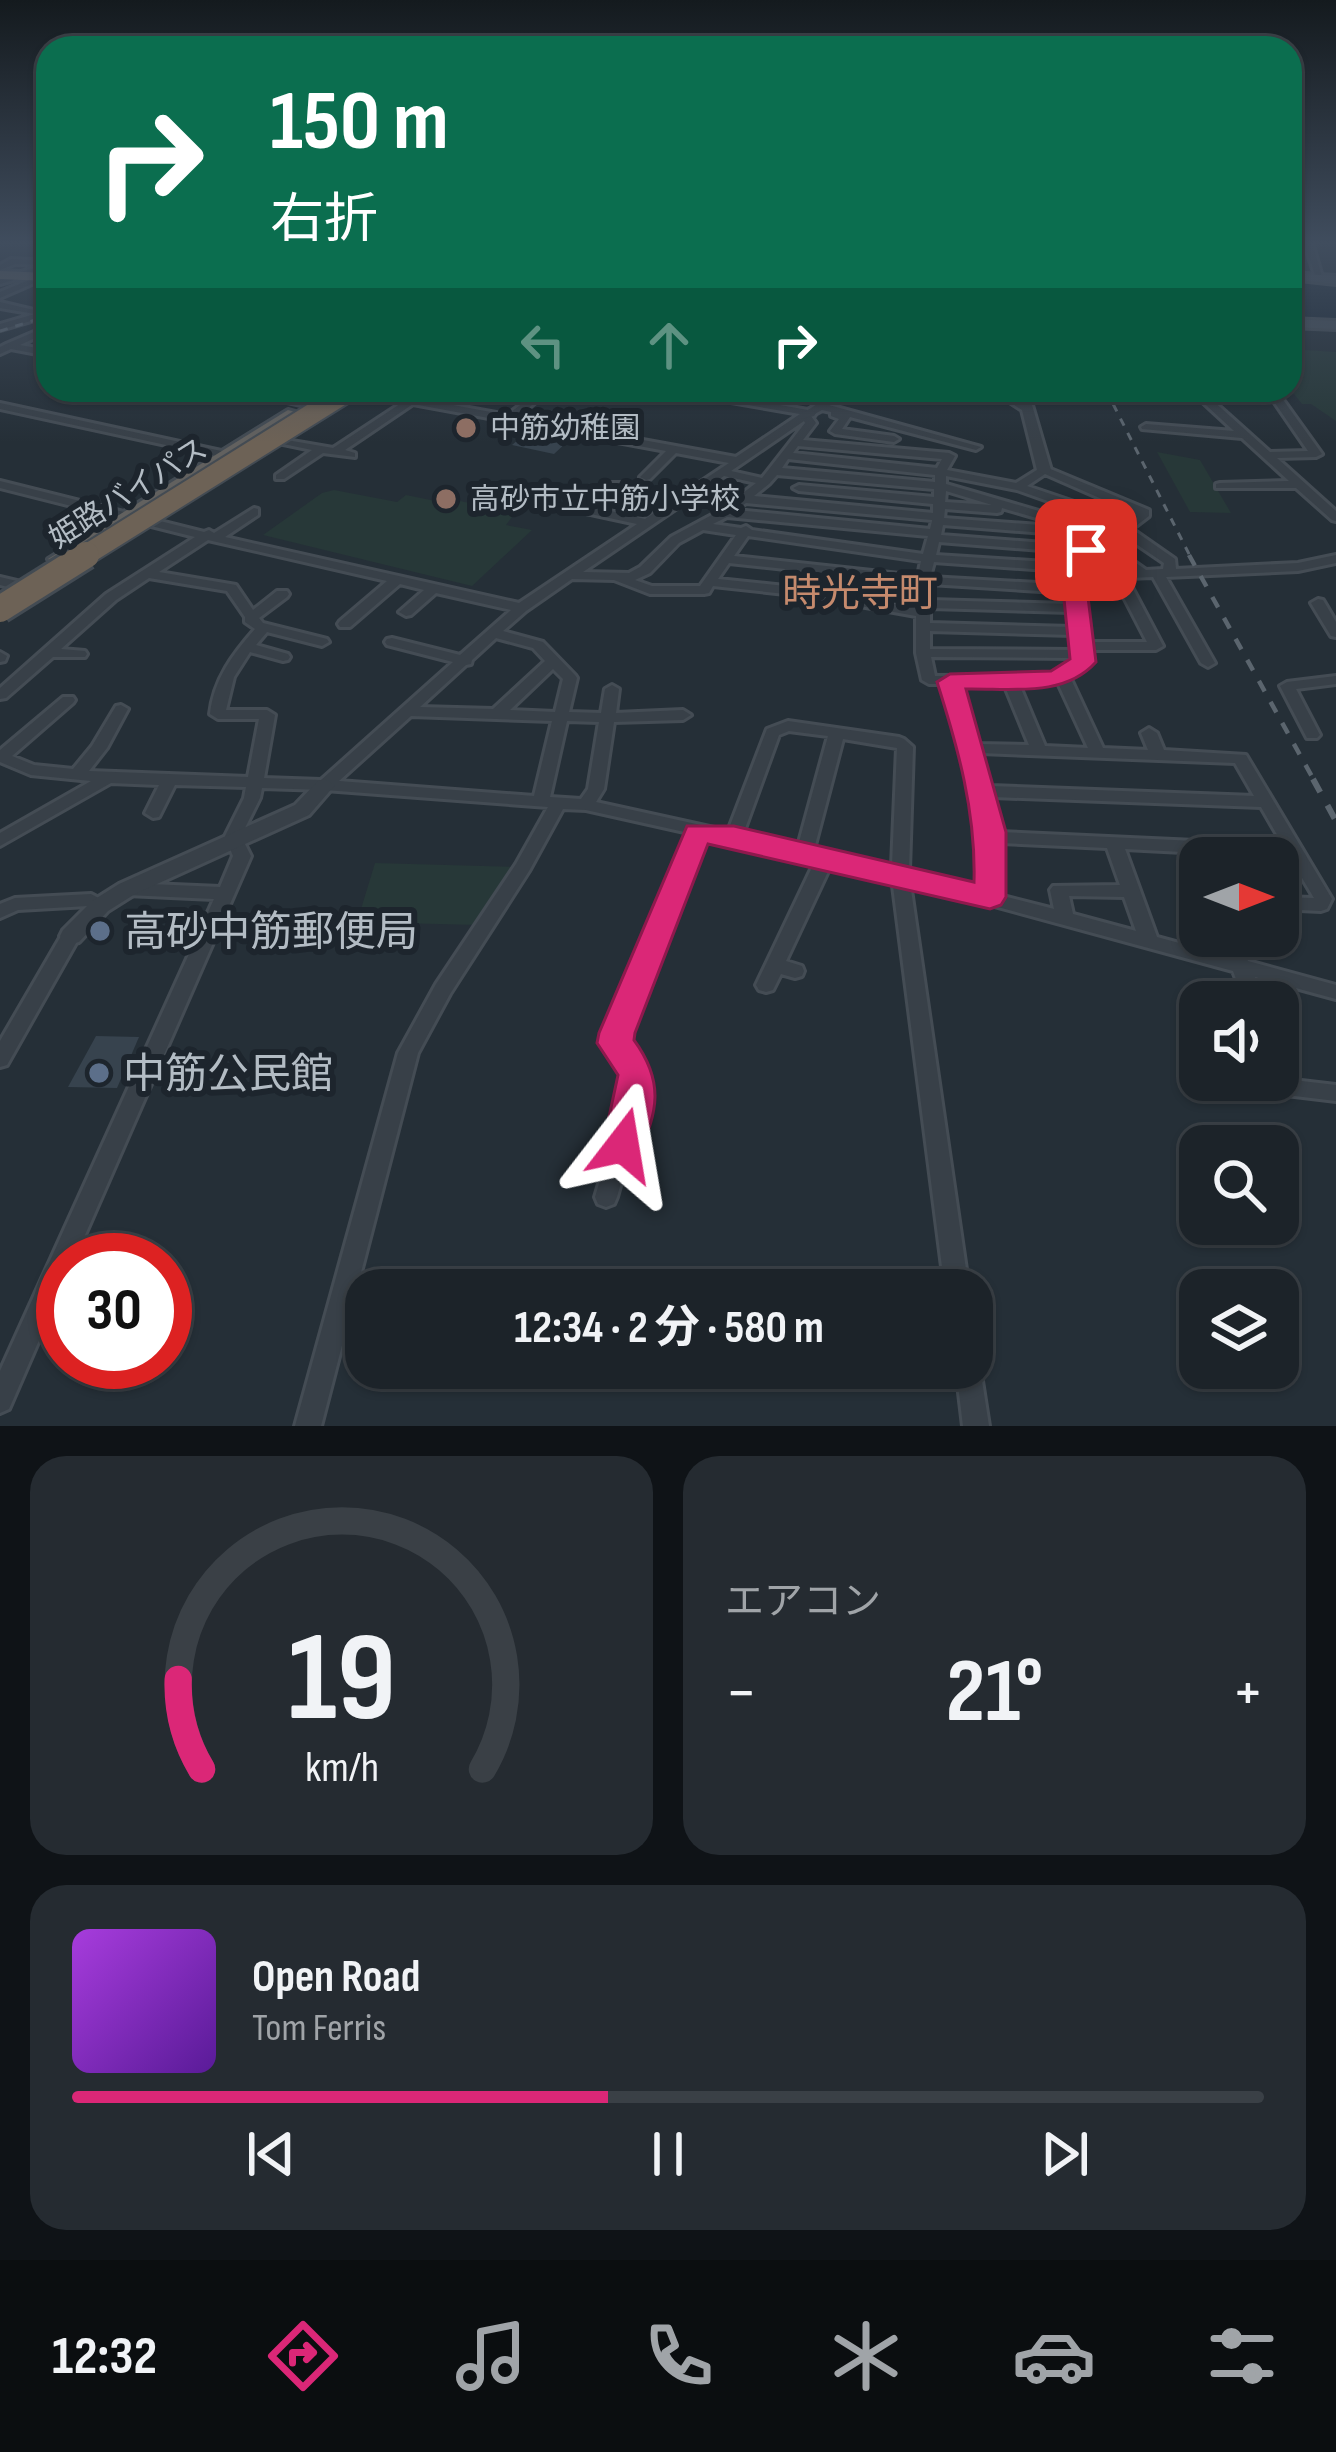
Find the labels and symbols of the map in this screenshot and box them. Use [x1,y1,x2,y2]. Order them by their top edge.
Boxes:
place label: 中筋幼稚園 [490,411,640,447]
marker: 中筋幼稚園 [453,415,479,441]
street label: 姫路バイパス [43,431,214,557]
place label: 高砂市立中筋小学校 [470,482,740,518]
marker: 高砂市立中筋小学校 [433,486,459,512]
pin [1035,499,1137,601]
district label: 時光寺町 [782,571,938,618]
north arrow [1179,837,1299,957]
place label: 高砂中筋郵便局 [124,908,418,959]
marker: 高砂中筋郵便局 [87,918,113,944]
place label: 中筋公民館 [123,1050,333,1101]
marker: 中筋公民館 [86,1060,112,1086]
position arrow [560,1082,686,1208]
speed limit sign: 30 [36,1233,192,1389]

